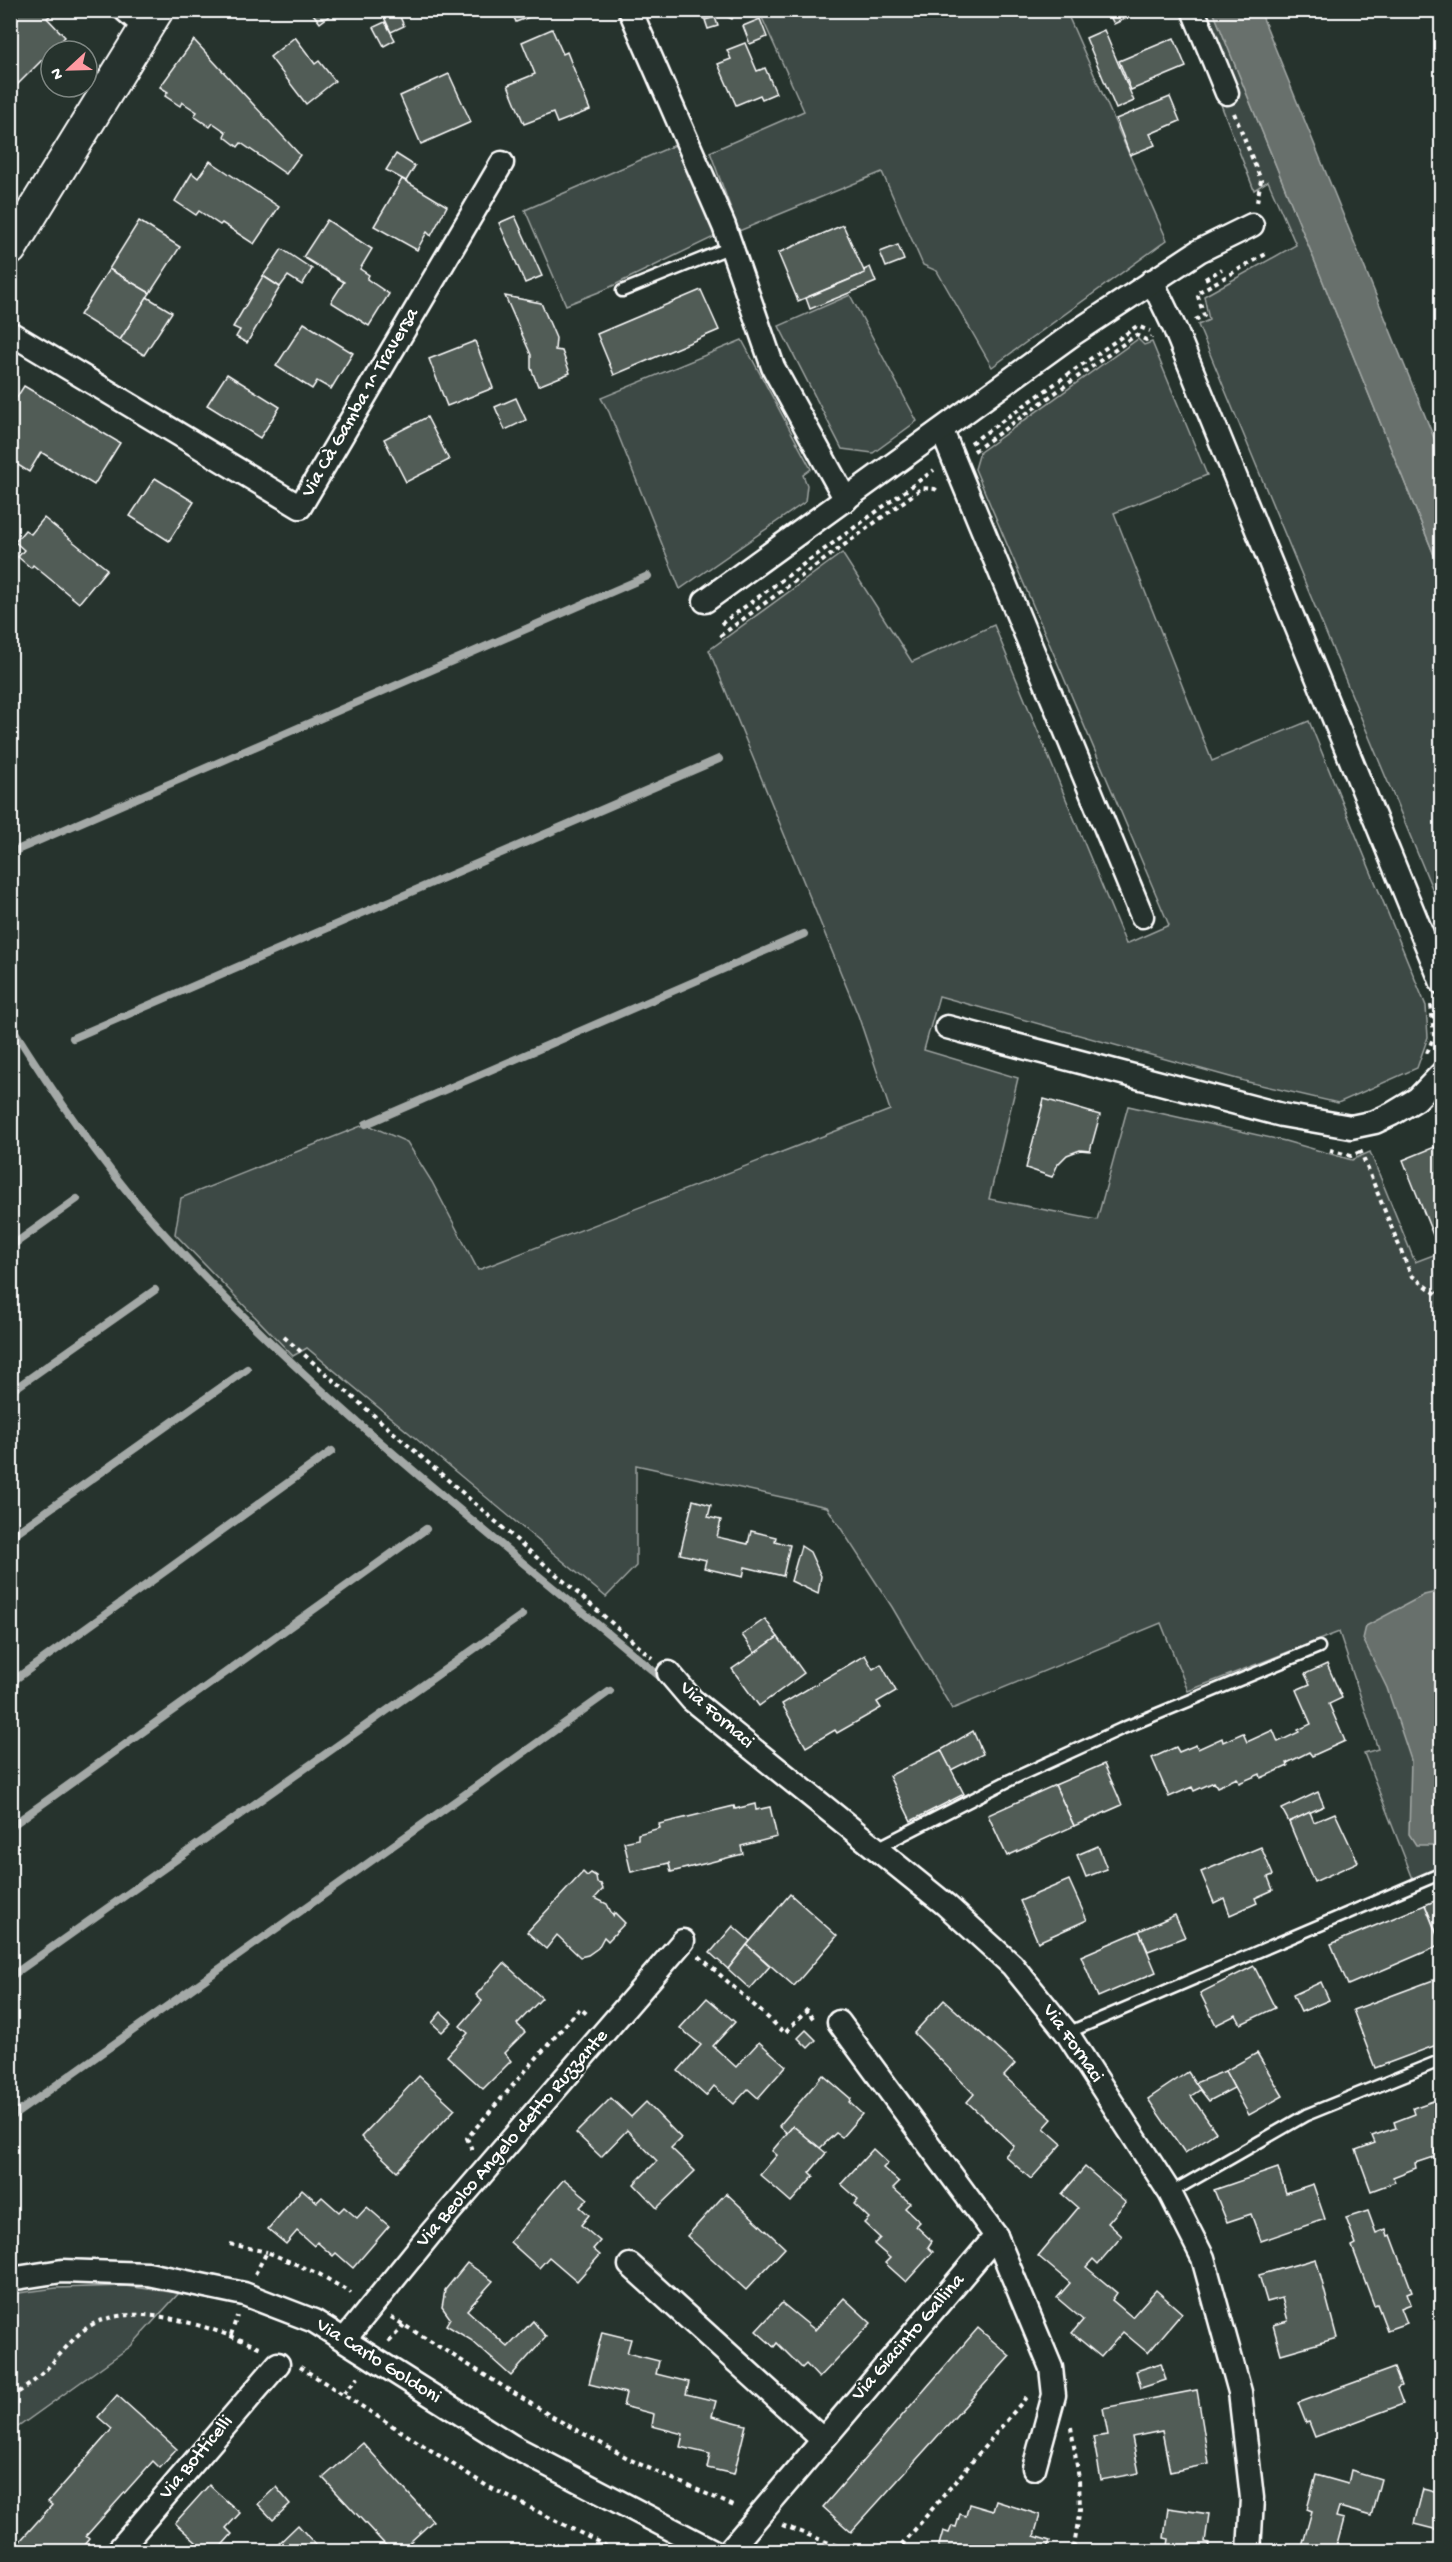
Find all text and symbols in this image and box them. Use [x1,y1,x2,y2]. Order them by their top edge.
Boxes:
north arrow [39,39,99,99]
text: N [47,64,69,82]
street label: Via Cà Gamba 1^ Traversa [297,304,425,503]
street label: Via Fornaci [673,1677,758,1754]
street label: Via Fornaci [1036,1999,1107,2088]
street label: Via Beolco Angelo detto Ruzzante [411,2025,614,2253]
street label: Via Giacinto Gallina [847,2269,971,2407]
street label: Via Carlo Goldoni [310,2314,445,2410]
street label: Via Botticelli [154,2411,239,2506]

